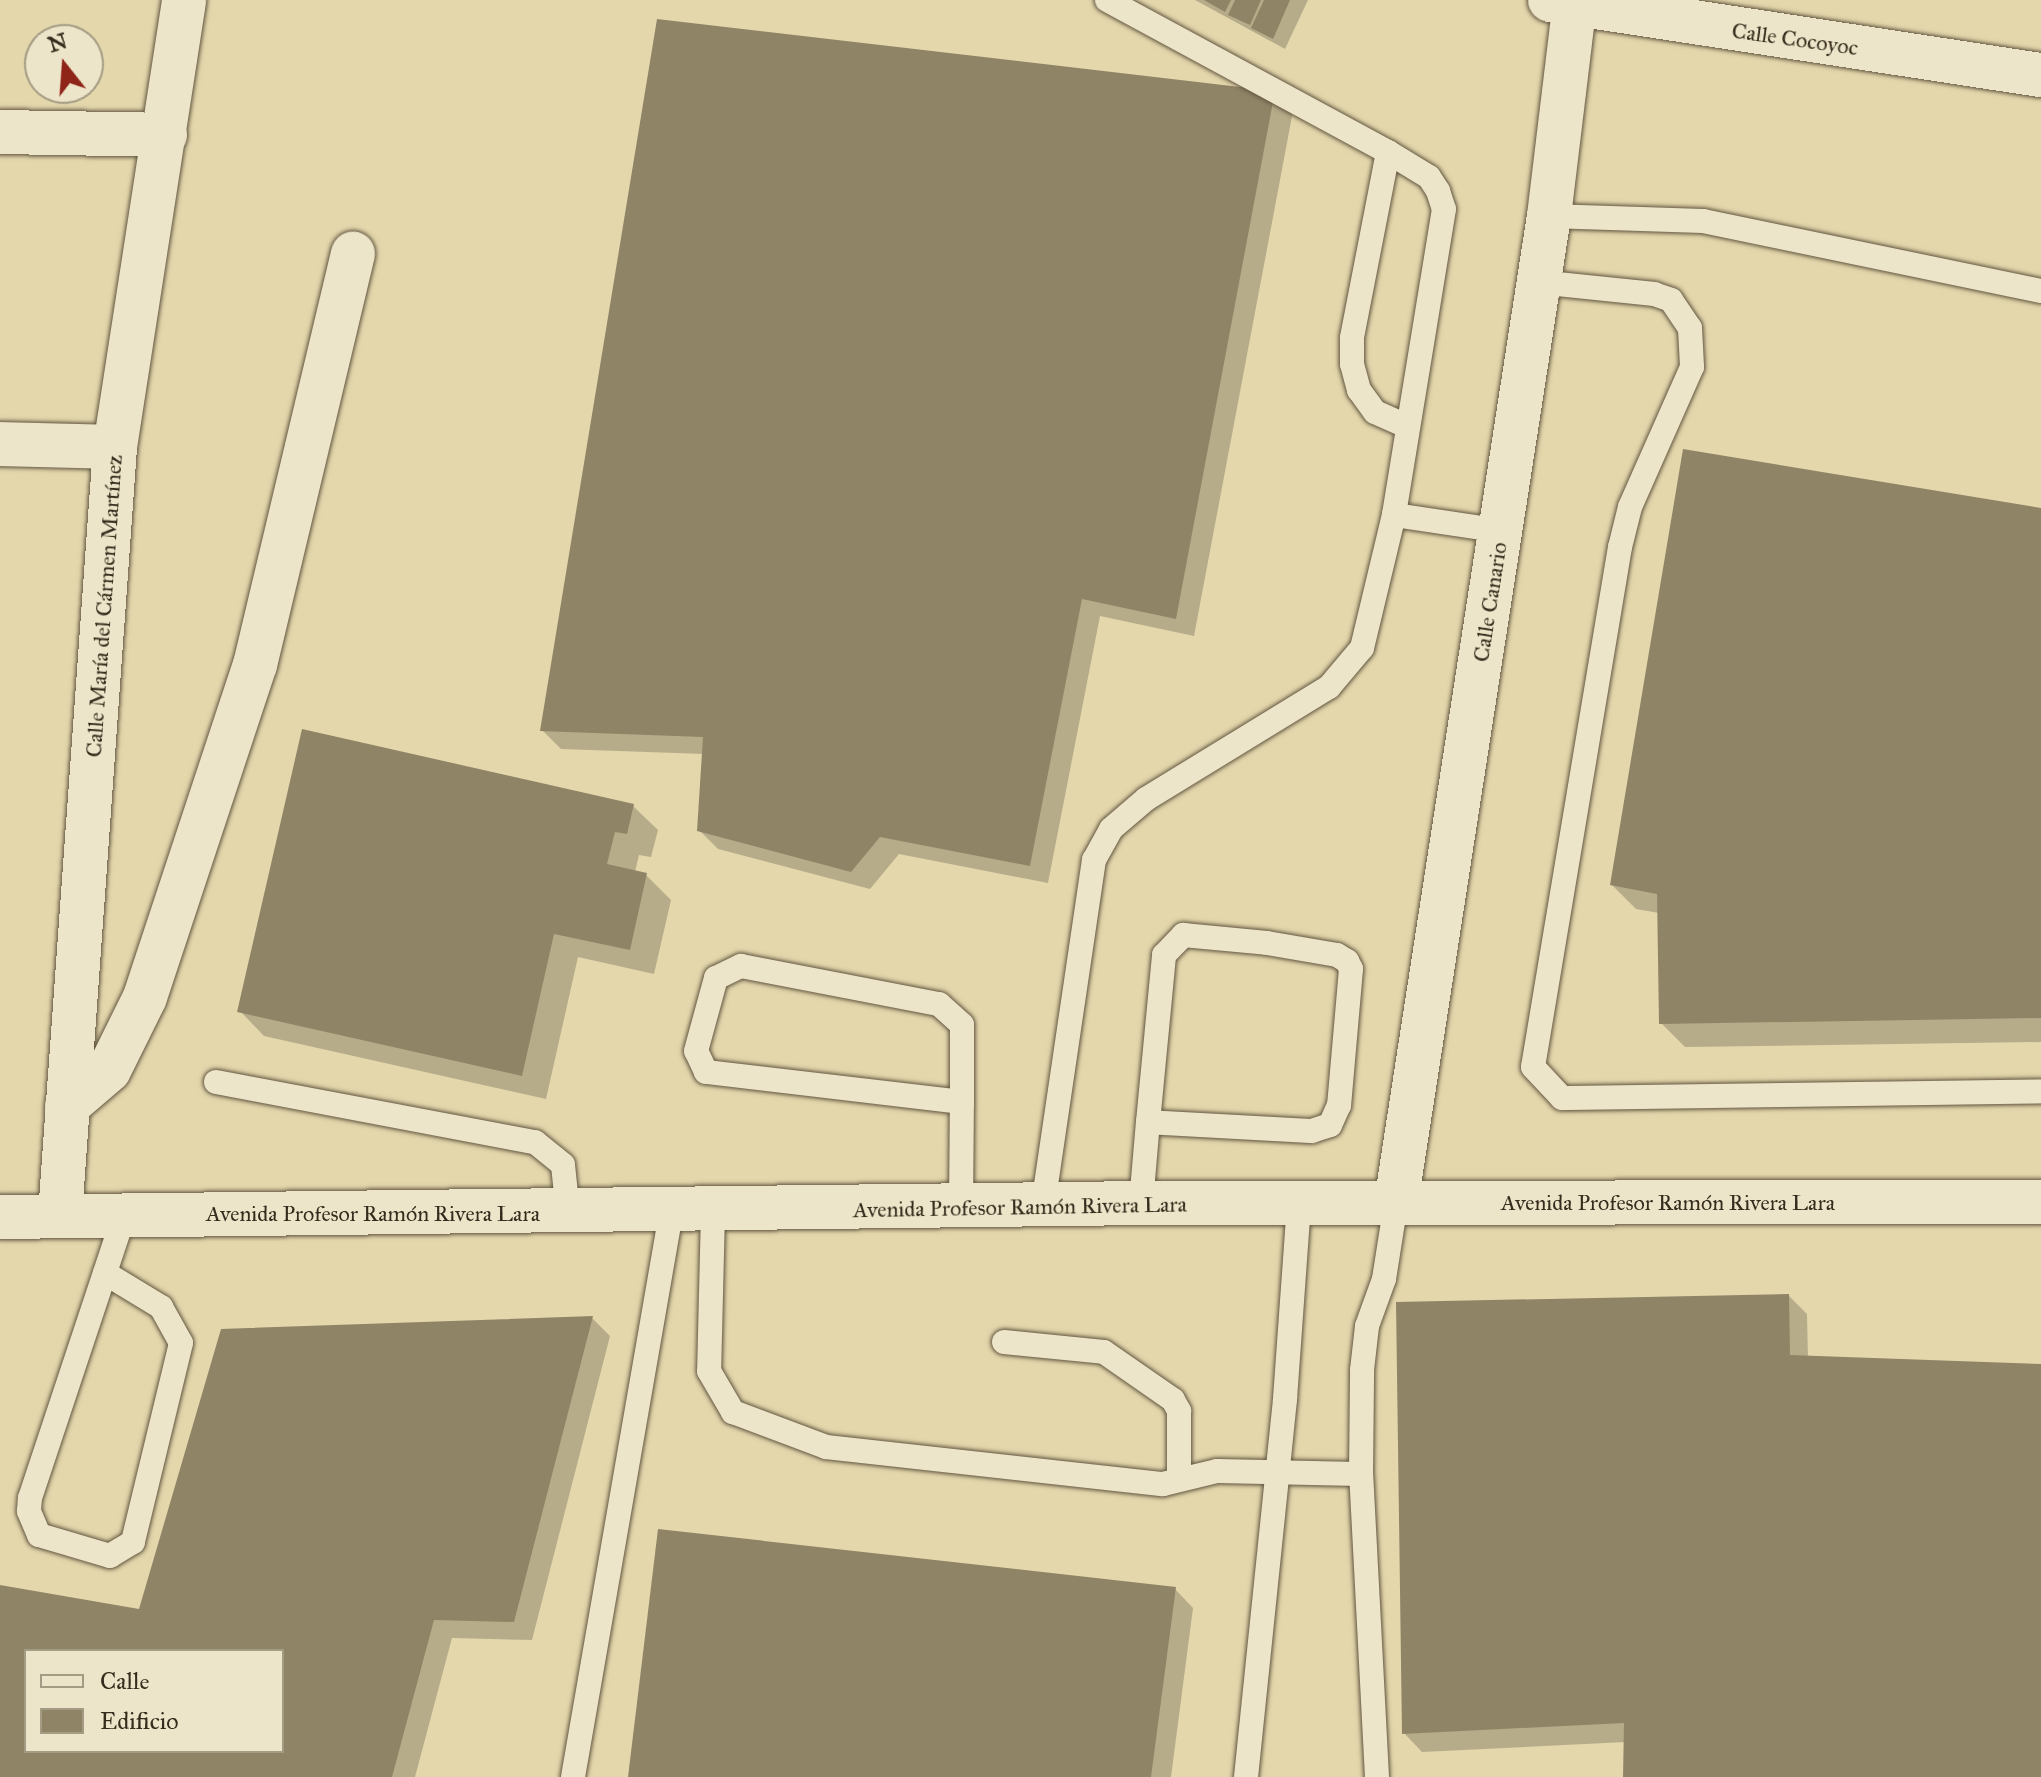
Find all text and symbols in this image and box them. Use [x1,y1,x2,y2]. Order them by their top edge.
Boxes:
street label: Calle Cocoyoc [1730,17,1860,61]
north arrow [24,24,104,104]
text: N [45,27,70,58]
street label: Calle María del Cármen Martínez [80,454,128,758]
street label: Calle Canario [1468,540,1512,664]
street label: Avenida Profesor Ramón Rivera Lara [1501,1190,1835,1216]
street label: Avenida Profesor Ramón Rivera Lara [853,1191,1187,1223]
street label: Avenida Profesor Ramón Rivera Lara [206,1201,540,1227]
legend [24,1649,284,1753]
text: Calle [100,1666,149,1696]
text: Edificio [100,1706,179,1736]

